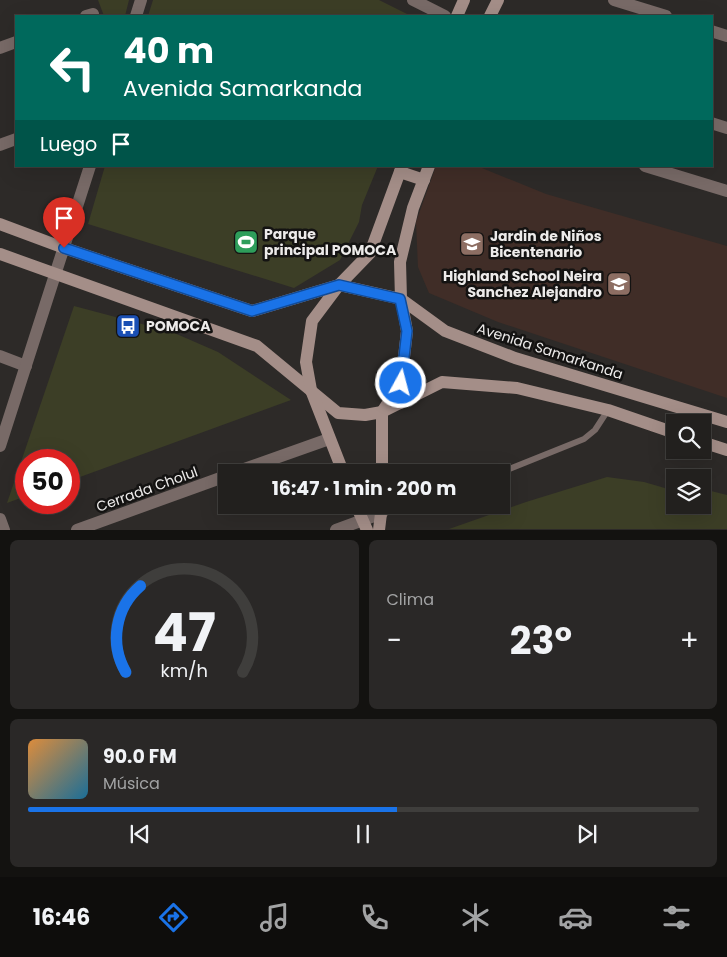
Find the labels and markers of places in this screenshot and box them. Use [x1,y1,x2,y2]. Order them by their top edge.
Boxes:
pin [43,197,85,248]
place label: Parque principal POMOCA [264,224,397,260]
place label: Jardin de Niños Bicentenario [490,226,602,262]
sports icon: Parque principal POMOCA [233,229,259,255]
school or university icon: Jardin de Niños Bicentenario [459,231,485,257]
place label: Highland School Neira Sanchez Alejandro [443,266,602,302]
school or university icon: Highland School Neira Sanchez Alejandro [606,271,632,297]
bus stop icon: POMOCA [115,313,141,339]
place label: POMOCA [146,316,211,336]

